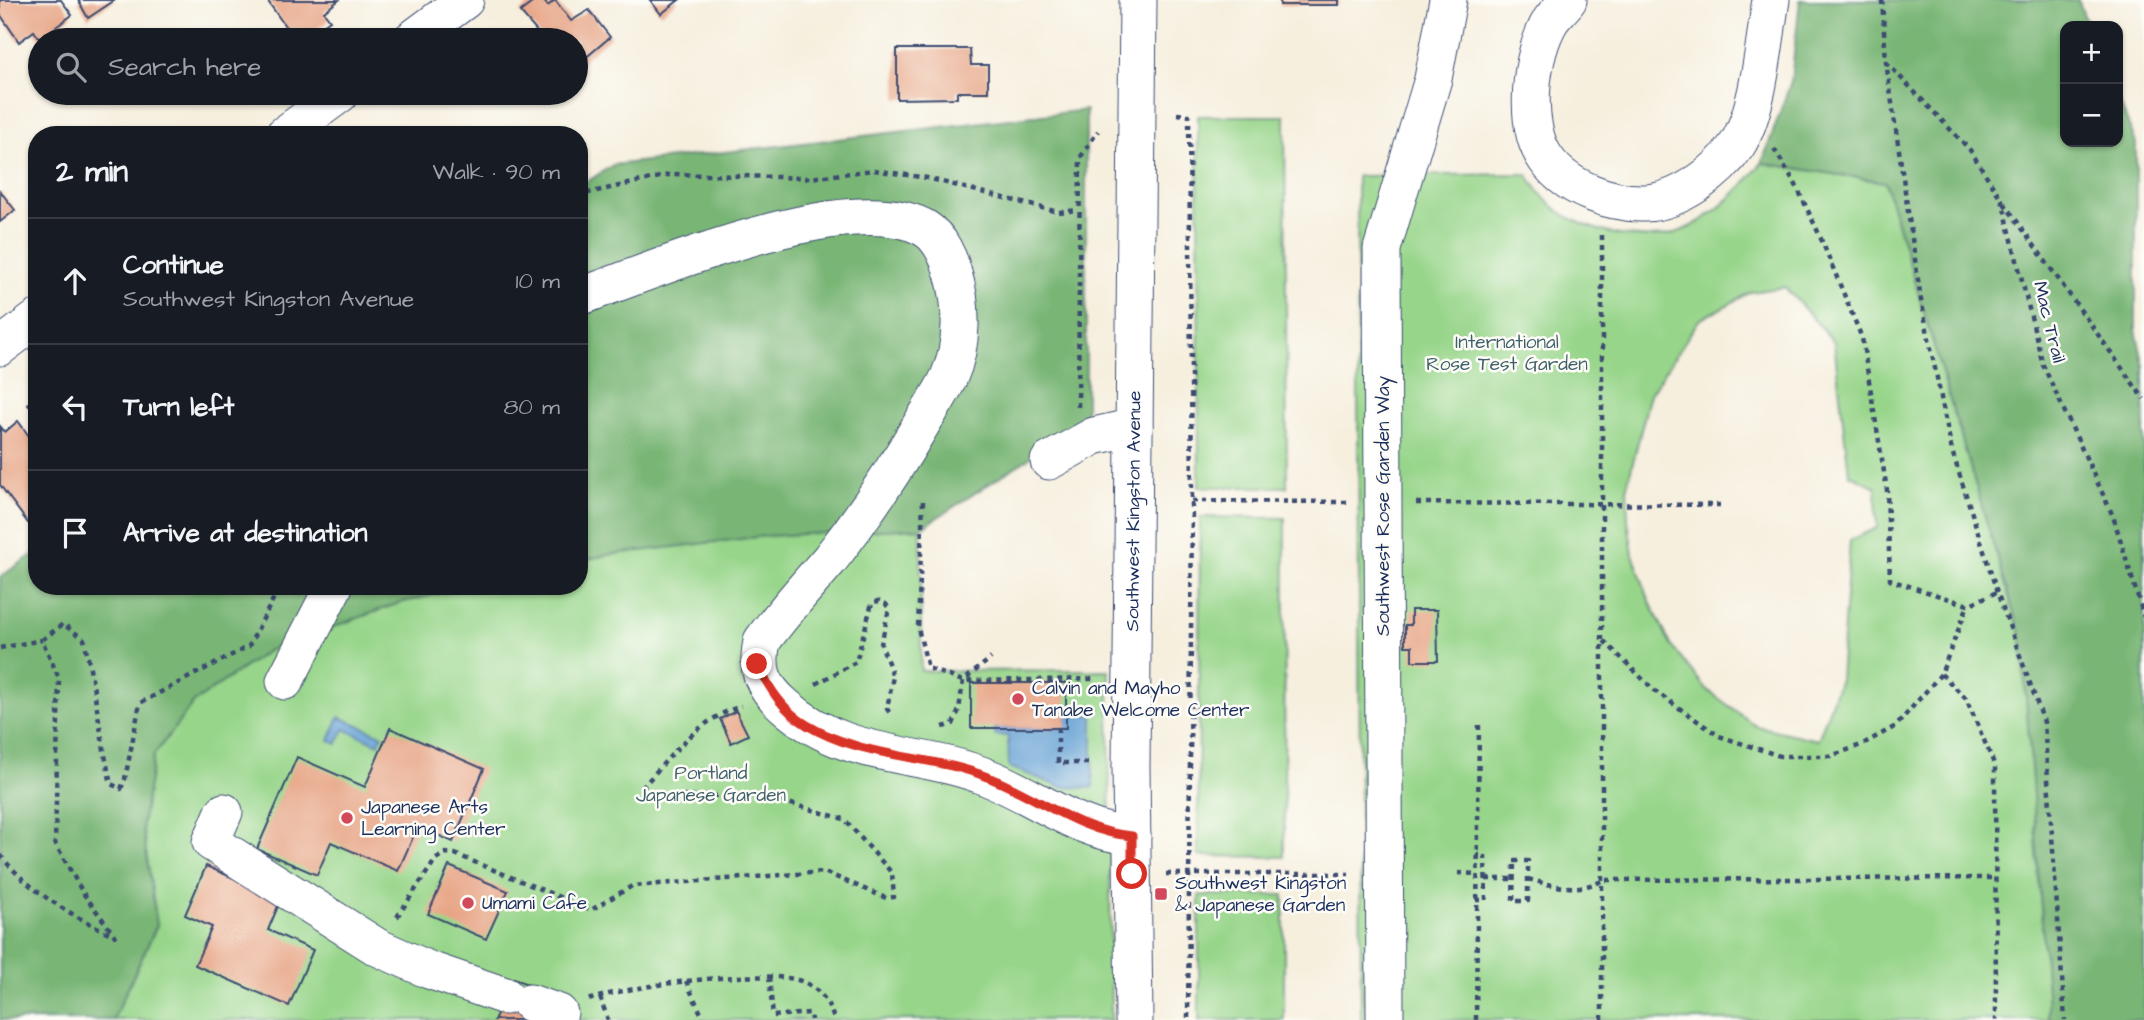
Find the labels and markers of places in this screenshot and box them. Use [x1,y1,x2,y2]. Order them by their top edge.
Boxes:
place label: Calvin and Mayho Tanabe Welcome Center [1032,675,1250,724]
marker: Calvin and Mayho Tanabe Welcome Center [1010,691,1026,707]
place label: Japanese Arts Learning Center [361,794,506,844]
marker: Japanese Arts Learning Center [339,810,355,826]
place label: Southwest Kingston & Japanese Garden [1175,870,1346,919]
marker: Southwest Kingston & Japanese Garden [1153,886,1169,902]
place label: Umami Cafe [482,890,587,917]
marker: Umami Cafe [460,895,476,911]

